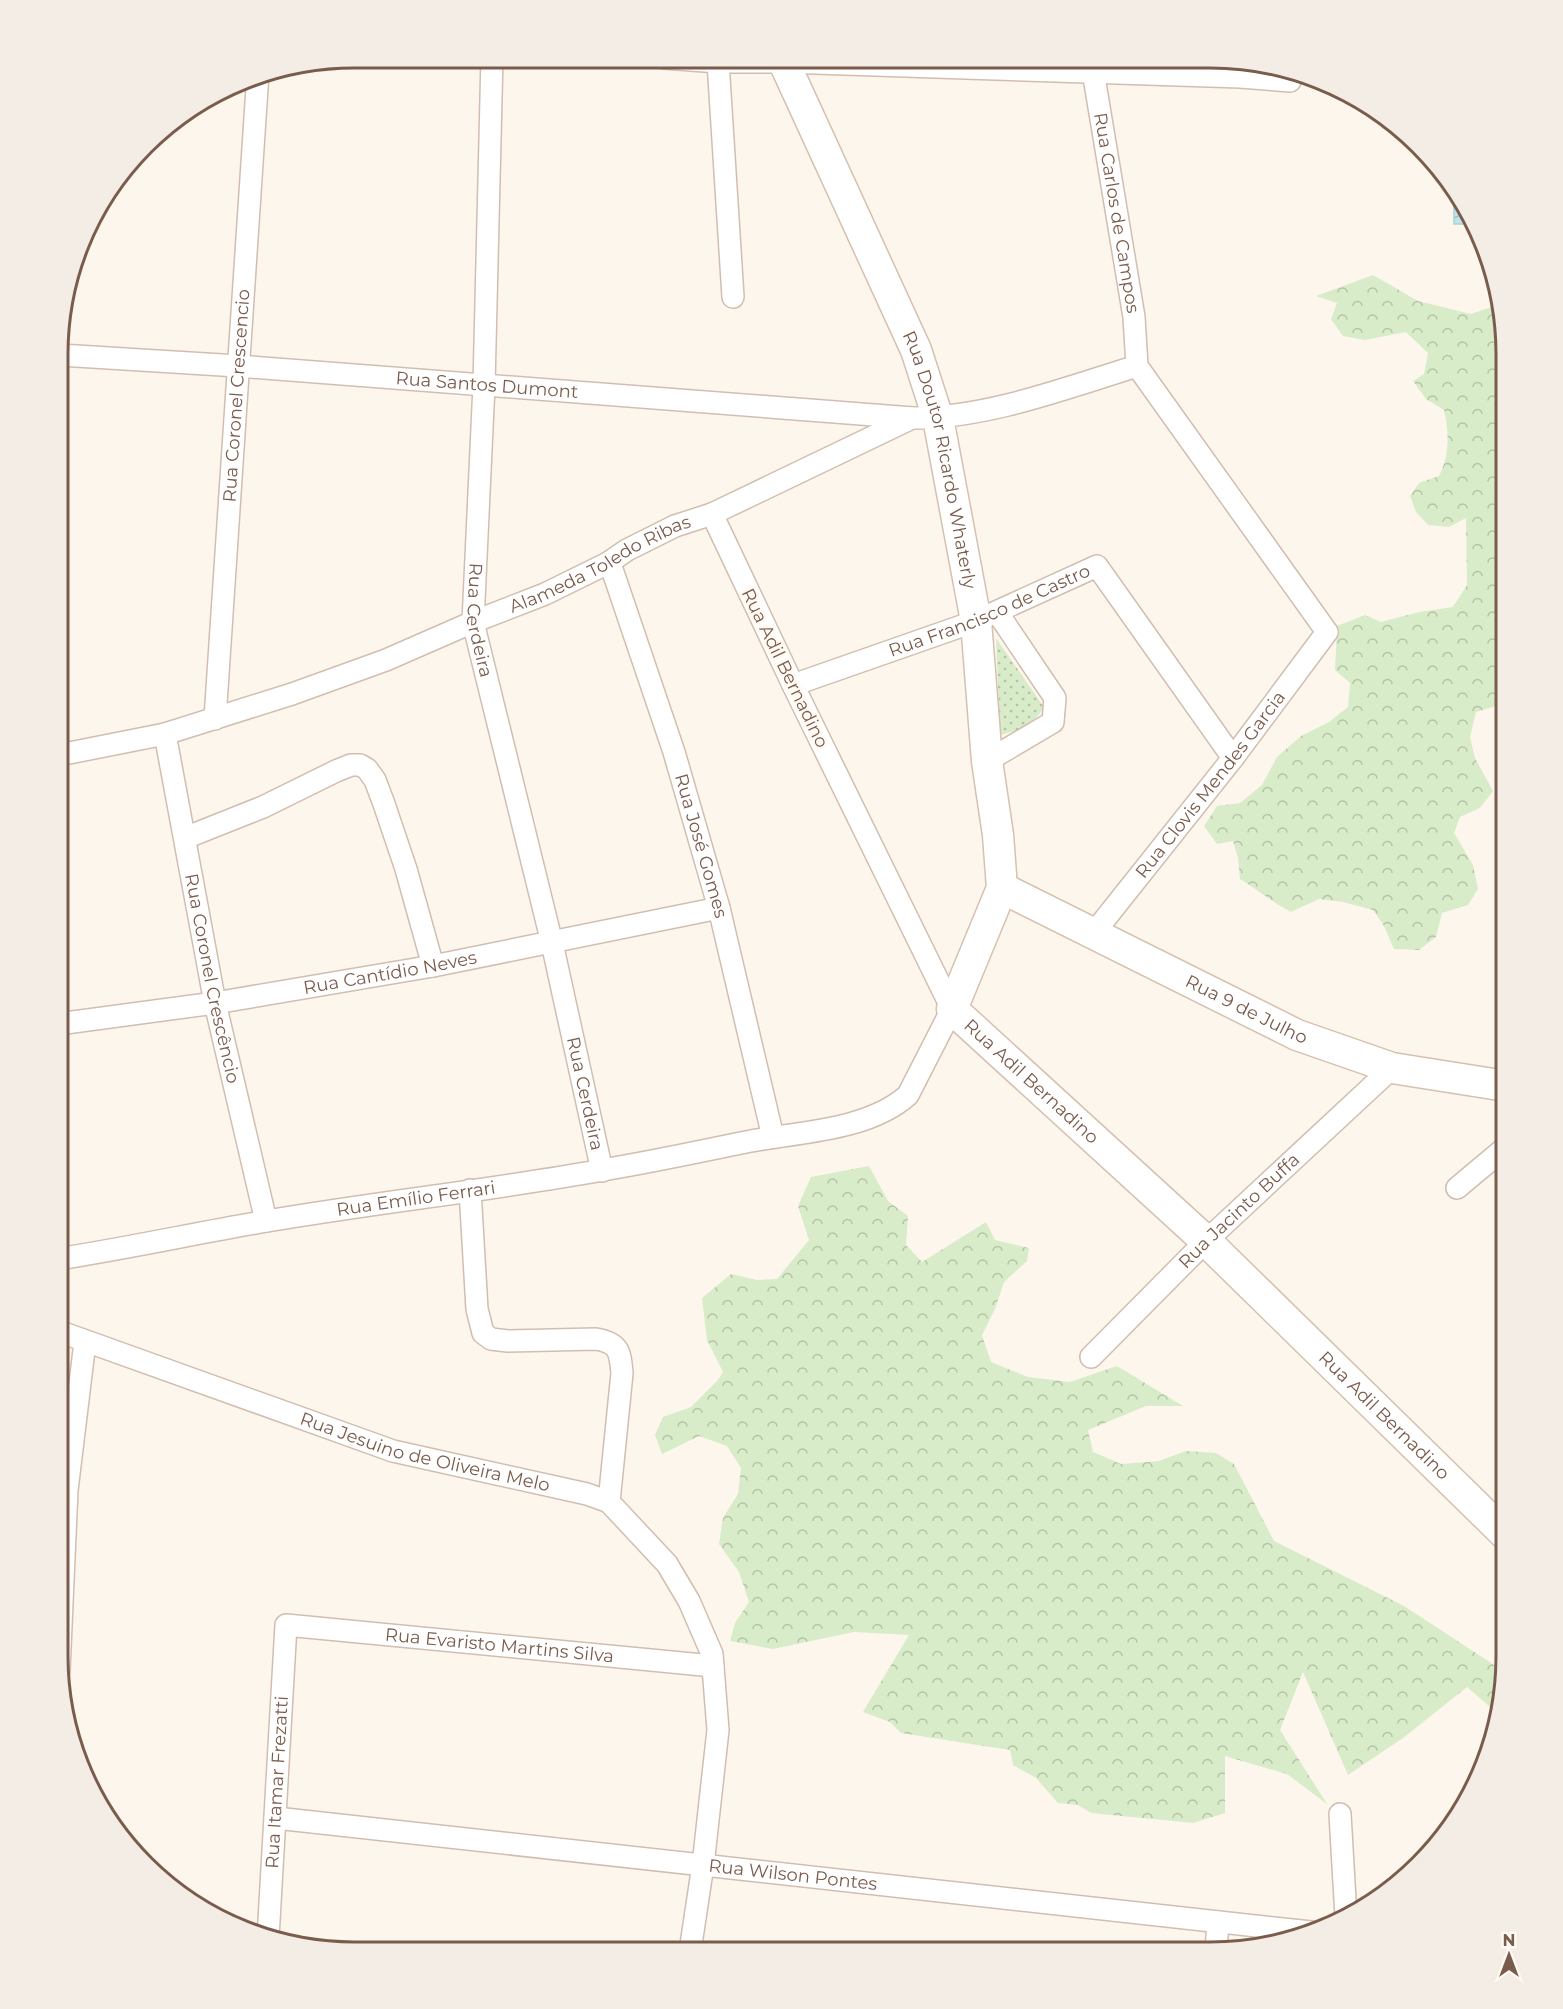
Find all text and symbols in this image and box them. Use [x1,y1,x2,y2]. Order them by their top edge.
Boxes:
street label: Rua Carlos de Campos [1089,111,1144,315]
street label: Rua Coronel Crescencio [218,288,255,503]
street label: Rua Doutor Ricardo Whaterly [898,328,981,591]
street label: Rua Santos Dumont [395,367,579,403]
street label: Alameda Toledo Ribas [506,511,694,618]
street label: Rua Francisco de Castro [886,560,1094,662]
street label: Rua Cerdeira [462,562,497,680]
street label: Rua Adil Bernadino [737,585,833,751]
street label: Rua Clovis Mendes Garcia [1131,687,1290,883]
street label: Rua José Gomes [670,771,732,920]
street label: Rua Coronel Crescêncio [180,872,244,1086]
street label: Rua Cantídio Neves [302,946,479,999]
street label: Rua 9 de Julho [1182,970,1310,1049]
street label: Rua Adil Bernadino [959,1014,1103,1148]
street label: Rua Cerdeira [562,1035,608,1152]
street label: Rua Jacinto Buffa [1174,1149,1304,1273]
street label: Rua Emílio Ferrari [335,1176,497,1221]
street label: Rua Adil Bernadino [1314,1347,1454,1485]
street label: Rua Jesuino de Oliveira Melo [297,1408,552,1496]
street label: Rua Evaristo Martins Silva [384,1624,615,1667]
street label: Rua Itamar Frezatti [261,1695,293,1869]
street label: Rua Wilson Pontes [707,1855,879,1895]
north arrow [1479,1925,1539,1985]
text: N [1503,1931,1515,1950]

